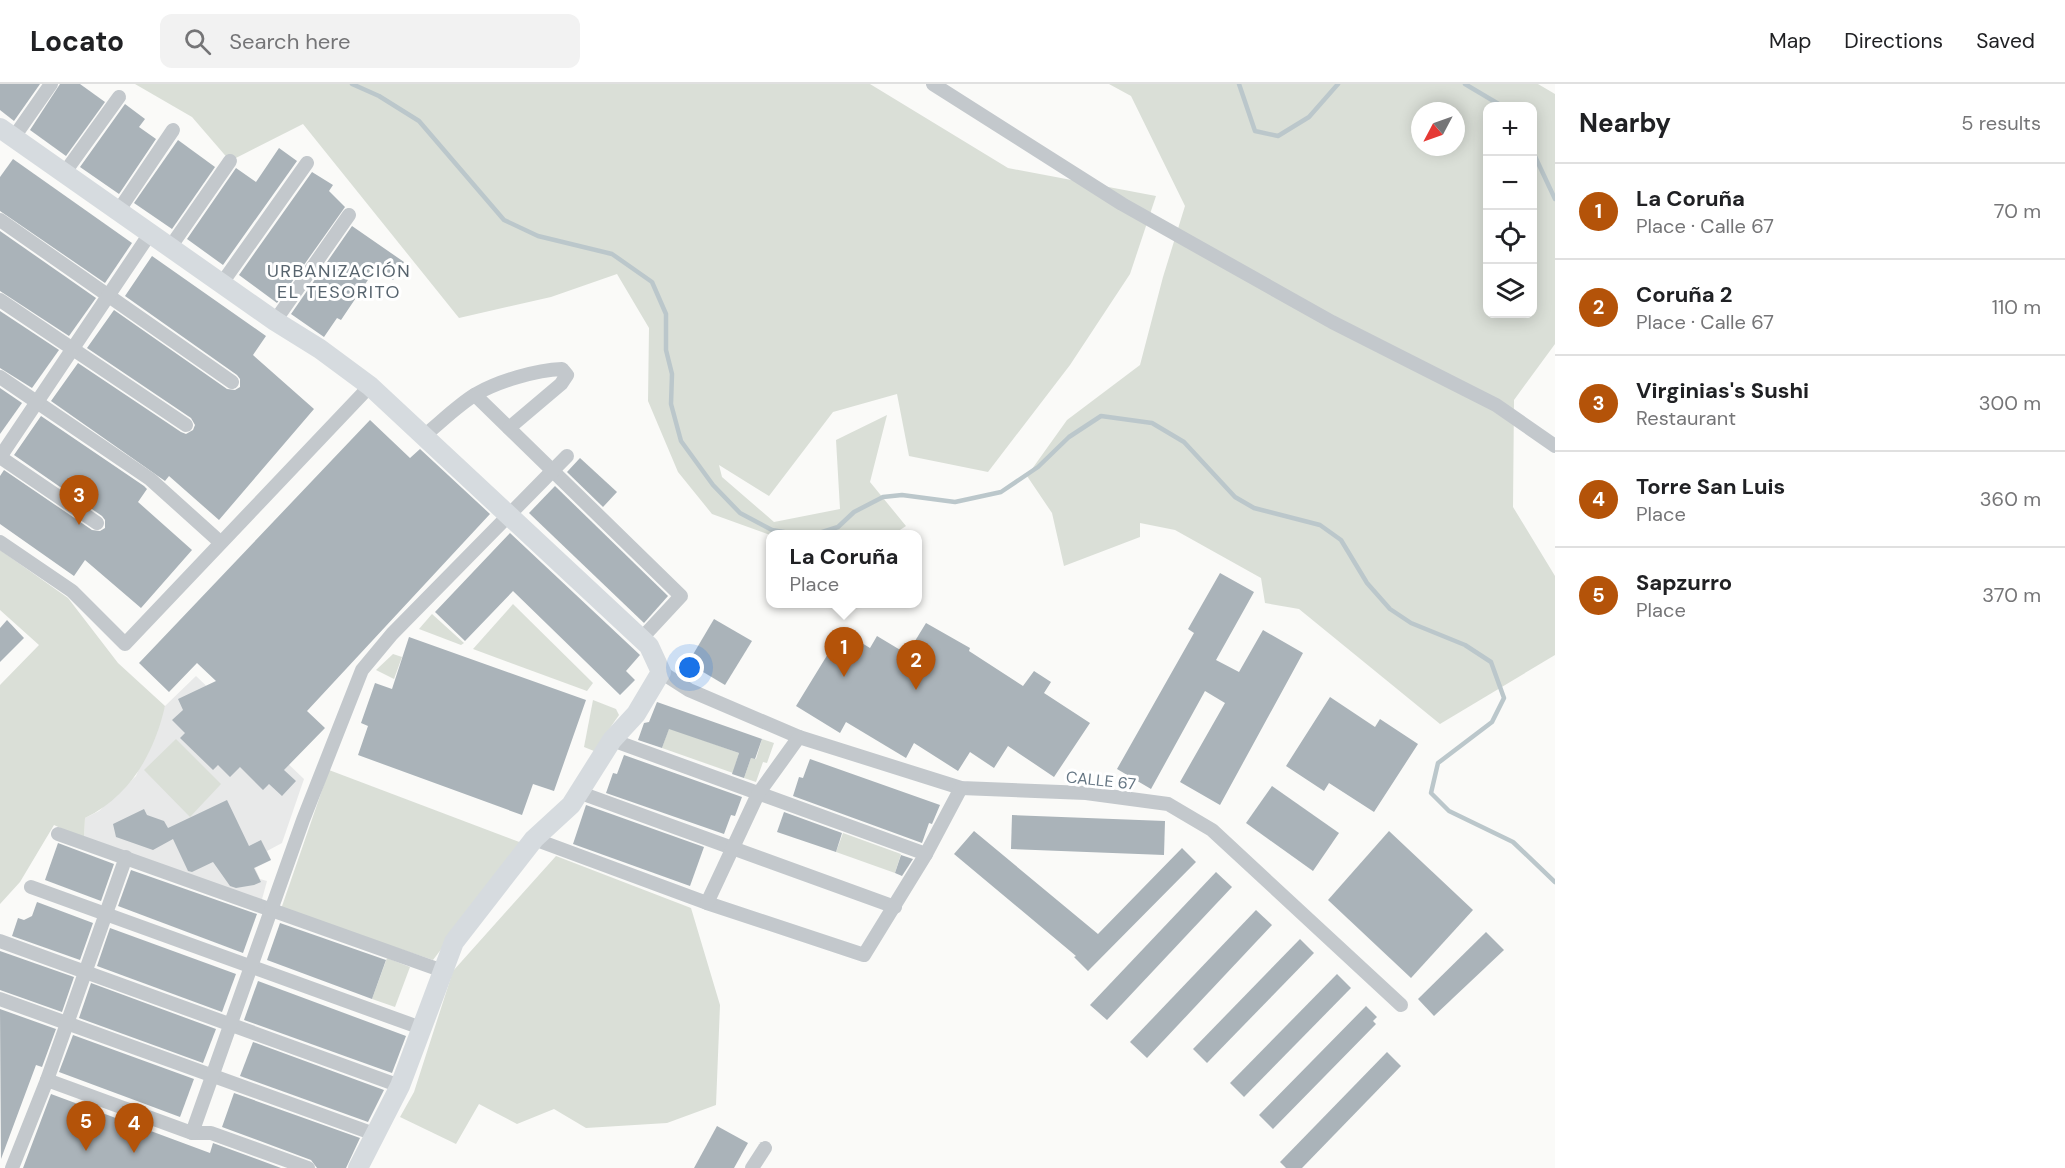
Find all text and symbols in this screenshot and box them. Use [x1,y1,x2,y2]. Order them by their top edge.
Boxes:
search box [160,14,580,68]
text: Locato [30,23,124,60]
icon: search [181,25,214,58]
text: Search here [229,27,351,56]
text: Map [1769,27,1811,55]
text: Directions [1844,27,1943,55]
text: Saved [1976,27,2035,55]
north arrow [1411,102,1465,156]
map controls [1483,102,1537,318]
button: + [1483,102,1537,156]
text: Nearby [1579,106,1671,140]
text: 5 results [1961,110,2041,136]
button: − [1483,156,1537,210]
text: La Coruña [1636,184,1745,213]
text: 1 [1595,198,1602,224]
text: 70 m [1994,198,2041,224]
button: locate [1483,210,1537,264]
text: Place · Calle 67 [1636,213,1774,239]
district label: URBANIZACIÓN EL TESORITO [267,259,411,304]
button: layers [1483,264,1537,318]
text: Coruña 2 [1636,280,1733,309]
text: 2 [1593,294,1604,320]
text: 110 m [1992,294,2041,320]
text: Place · Calle 67 [1636,309,1774,335]
text: Virginias's Sushi [1636,376,1809,405]
text: 3 [1592,390,1605,416]
text: 300 m [1979,390,2041,416]
text: Restaurant [1636,405,1736,431]
text: Torre San Luis [1636,472,1785,501]
pin: 3 [60,476,98,525]
text: 4 [1592,486,1605,512]
text: 360 m [1980,486,2041,512]
text: Place [1636,501,1686,527]
popup [766,530,922,608]
text: La Coruña [789,542,899,571]
text: Sapzurro [1636,568,1732,597]
text: Place [789,571,839,597]
text: 5 [1592,582,1605,608]
text: 370 m [1982,582,2041,608]
text: Place [1636,597,1686,623]
pin: 1 [824,628,864,677]
pin: 2 [896,640,936,690]
your location [675,653,704,682]
street label: CALLE 67 [1065,766,1137,795]
pin: 5 [66,1102,106,1151]
pin: 4 [114,1104,154,1153]

